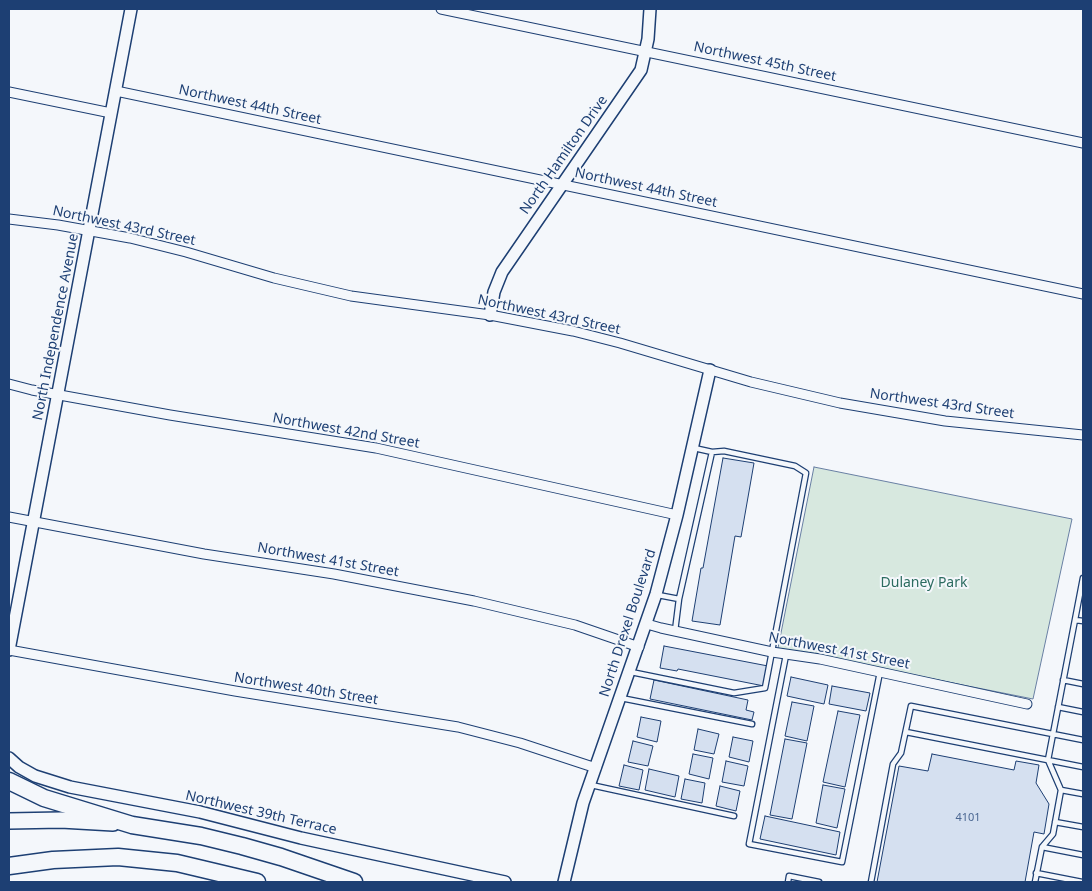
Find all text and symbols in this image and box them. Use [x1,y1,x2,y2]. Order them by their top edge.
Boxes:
street label: Northwest 45th Street [692,39,838,85]
street label: Northwest 44th Street [177,82,323,128]
street label: North Hamilton Drive [517,92,611,218]
street label: Northwest 44th Street [573,165,719,211]
street label: Northwest 43rd Street [51,203,197,249]
street label: North Independence Avenue [30,232,82,422]
street label: Northwest 43rd Street [476,292,622,338]
street label: Northwest 43rd Street [869,386,1015,422]
street label: Northwest 42nd Street [271,410,421,452]
street label: Northwest 41st Street [256,539,400,581]
street label: North Drexel Boulevard [596,547,660,699]
park label: Dulaney Park [881,575,967,591]
street label: Northwest 41st Street [767,629,911,673]
street label: Northwest 40th Street [233,669,379,709]
street label: Northwest 39th Terrace [184,787,338,839]
house number: 4101 [955,811,981,825]

